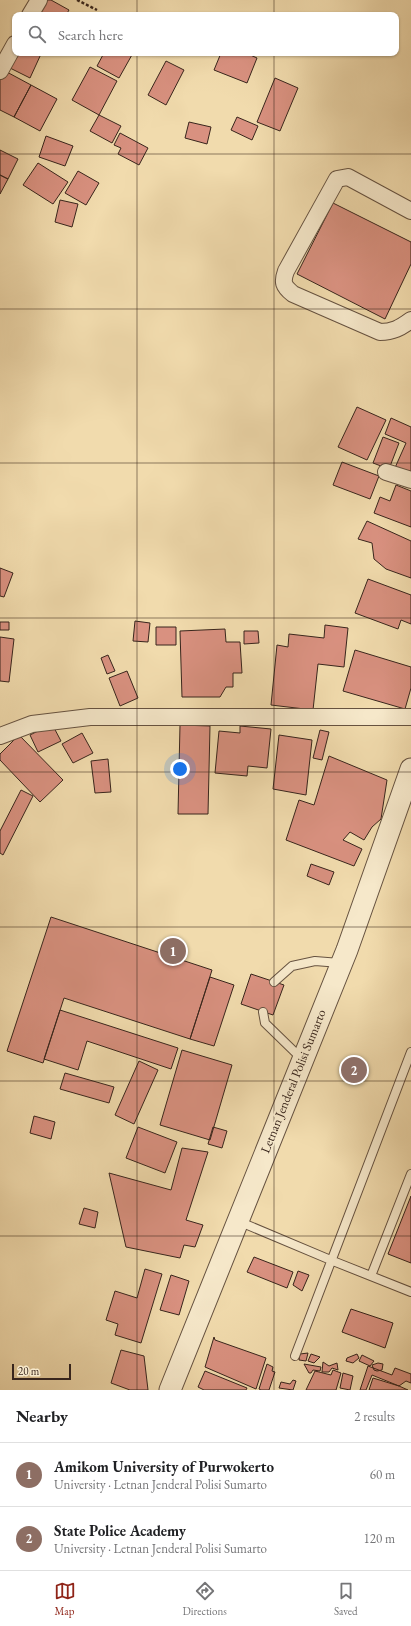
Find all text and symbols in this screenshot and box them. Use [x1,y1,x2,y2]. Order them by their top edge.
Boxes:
search box [12,12,399,56]
icon: search [26,23,48,45]
text: Search here [58,25,123,44]
your location [170,759,190,779]
pin: 1 [160,936,186,966]
street label: Letnan Jenderal Polisi Sumarto [256,1007,330,1155]
pin: 2 [341,1055,367,1085]
scale bar [12,1362,71,1381]
text: 20 m [18,1364,39,1378]
text: Nearby [16,1405,68,1427]
text: 2 results [354,1408,395,1425]
text: Amikom University of Purwokerto [54,1457,274,1476]
text: 1 [26,1466,32,1483]
text: 60 m [370,1466,395,1483]
text: University · Letnan Jenderal Polisi Sumarto [54,1476,267,1493]
text: State Police Academy [54,1521,186,1540]
text: 2 [26,1530,32,1547]
text: 120 m [364,1530,395,1547]
text: University · Letnan Jenderal Polisi Sumarto [54,1540,267,1557]
tab: Map [54,1580,76,1618]
tab: Directions [183,1580,227,1618]
tab: Saved [334,1580,357,1618]

